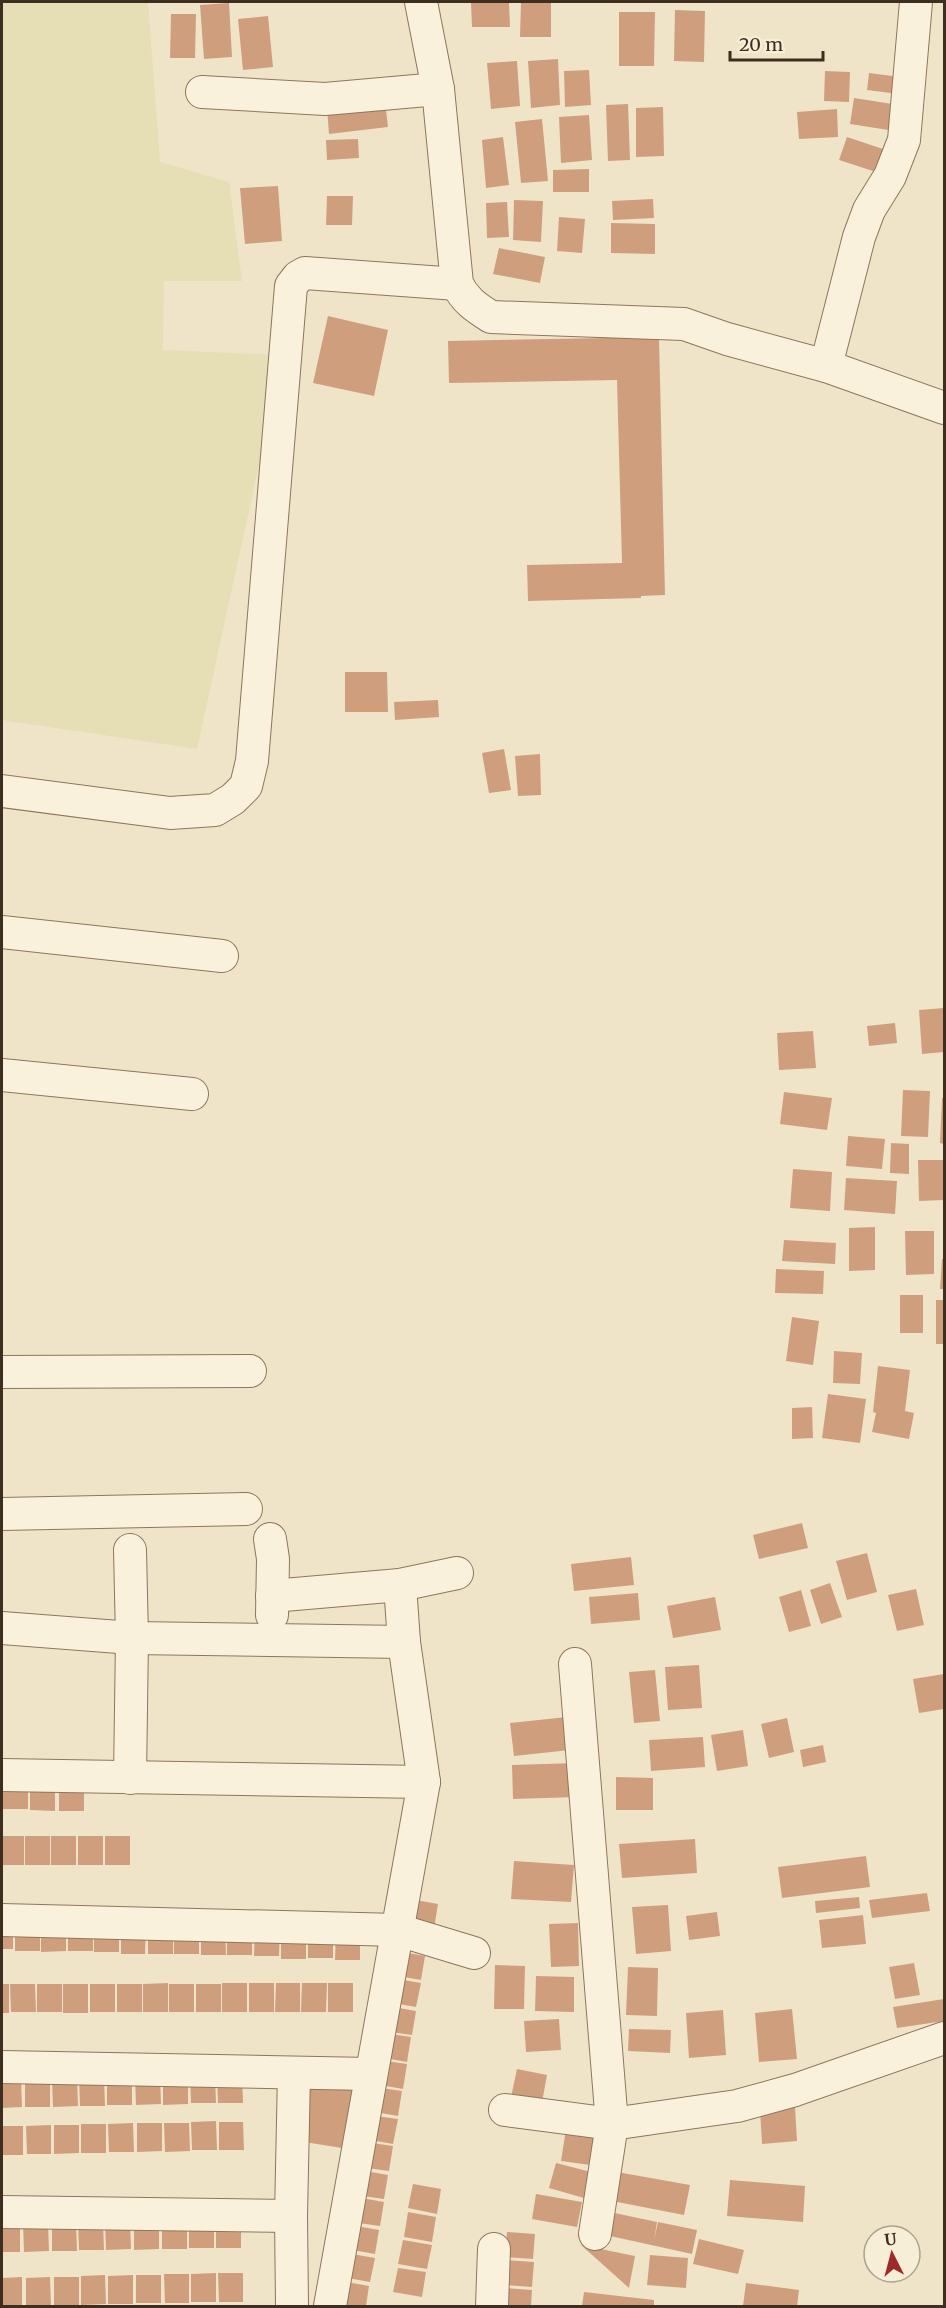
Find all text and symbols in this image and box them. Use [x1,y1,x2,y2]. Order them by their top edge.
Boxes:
scale bar [730,24,823,62]
text: 20 m [739,33,783,56]
north arrow [862,2224,922,2284]
text: U [883,2229,897,2250]

